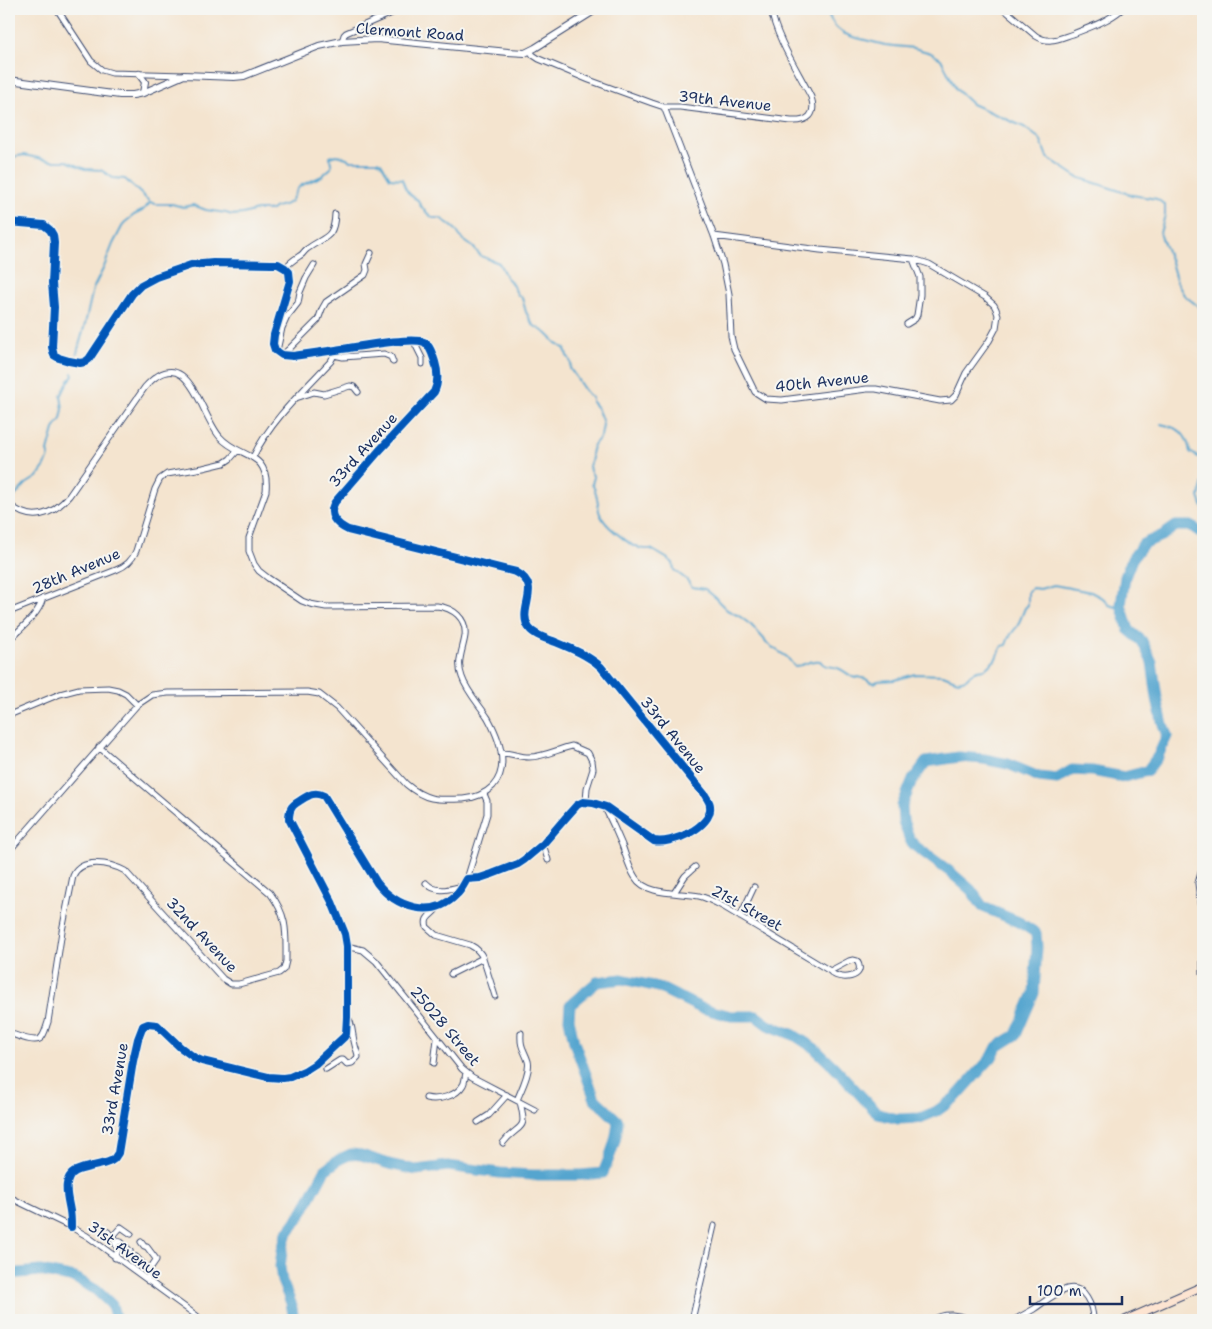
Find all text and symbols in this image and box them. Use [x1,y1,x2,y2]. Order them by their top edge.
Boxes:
street label: Clermont Road [355,18,465,46]
street label: 39th Avenue [677,86,773,116]
street label: 40th Avenue [774,367,870,397]
street label: 33rd Avenue [324,409,402,491]
street label: 28th Avenue [29,543,123,599]
street label: 33rd Avenue [636,692,710,778]
street label: 21st Street [708,880,786,936]
street label: 32nd Avenue [162,893,242,977]
street label: 25028 Street [406,982,484,1070]
street label: 33rd Avenue [97,1041,133,1137]
street label: 31st Avenue [84,1216,166,1284]
scale bar [1030,1274,1122,1306]
text: 100 m [1037,1281,1082,1301]

